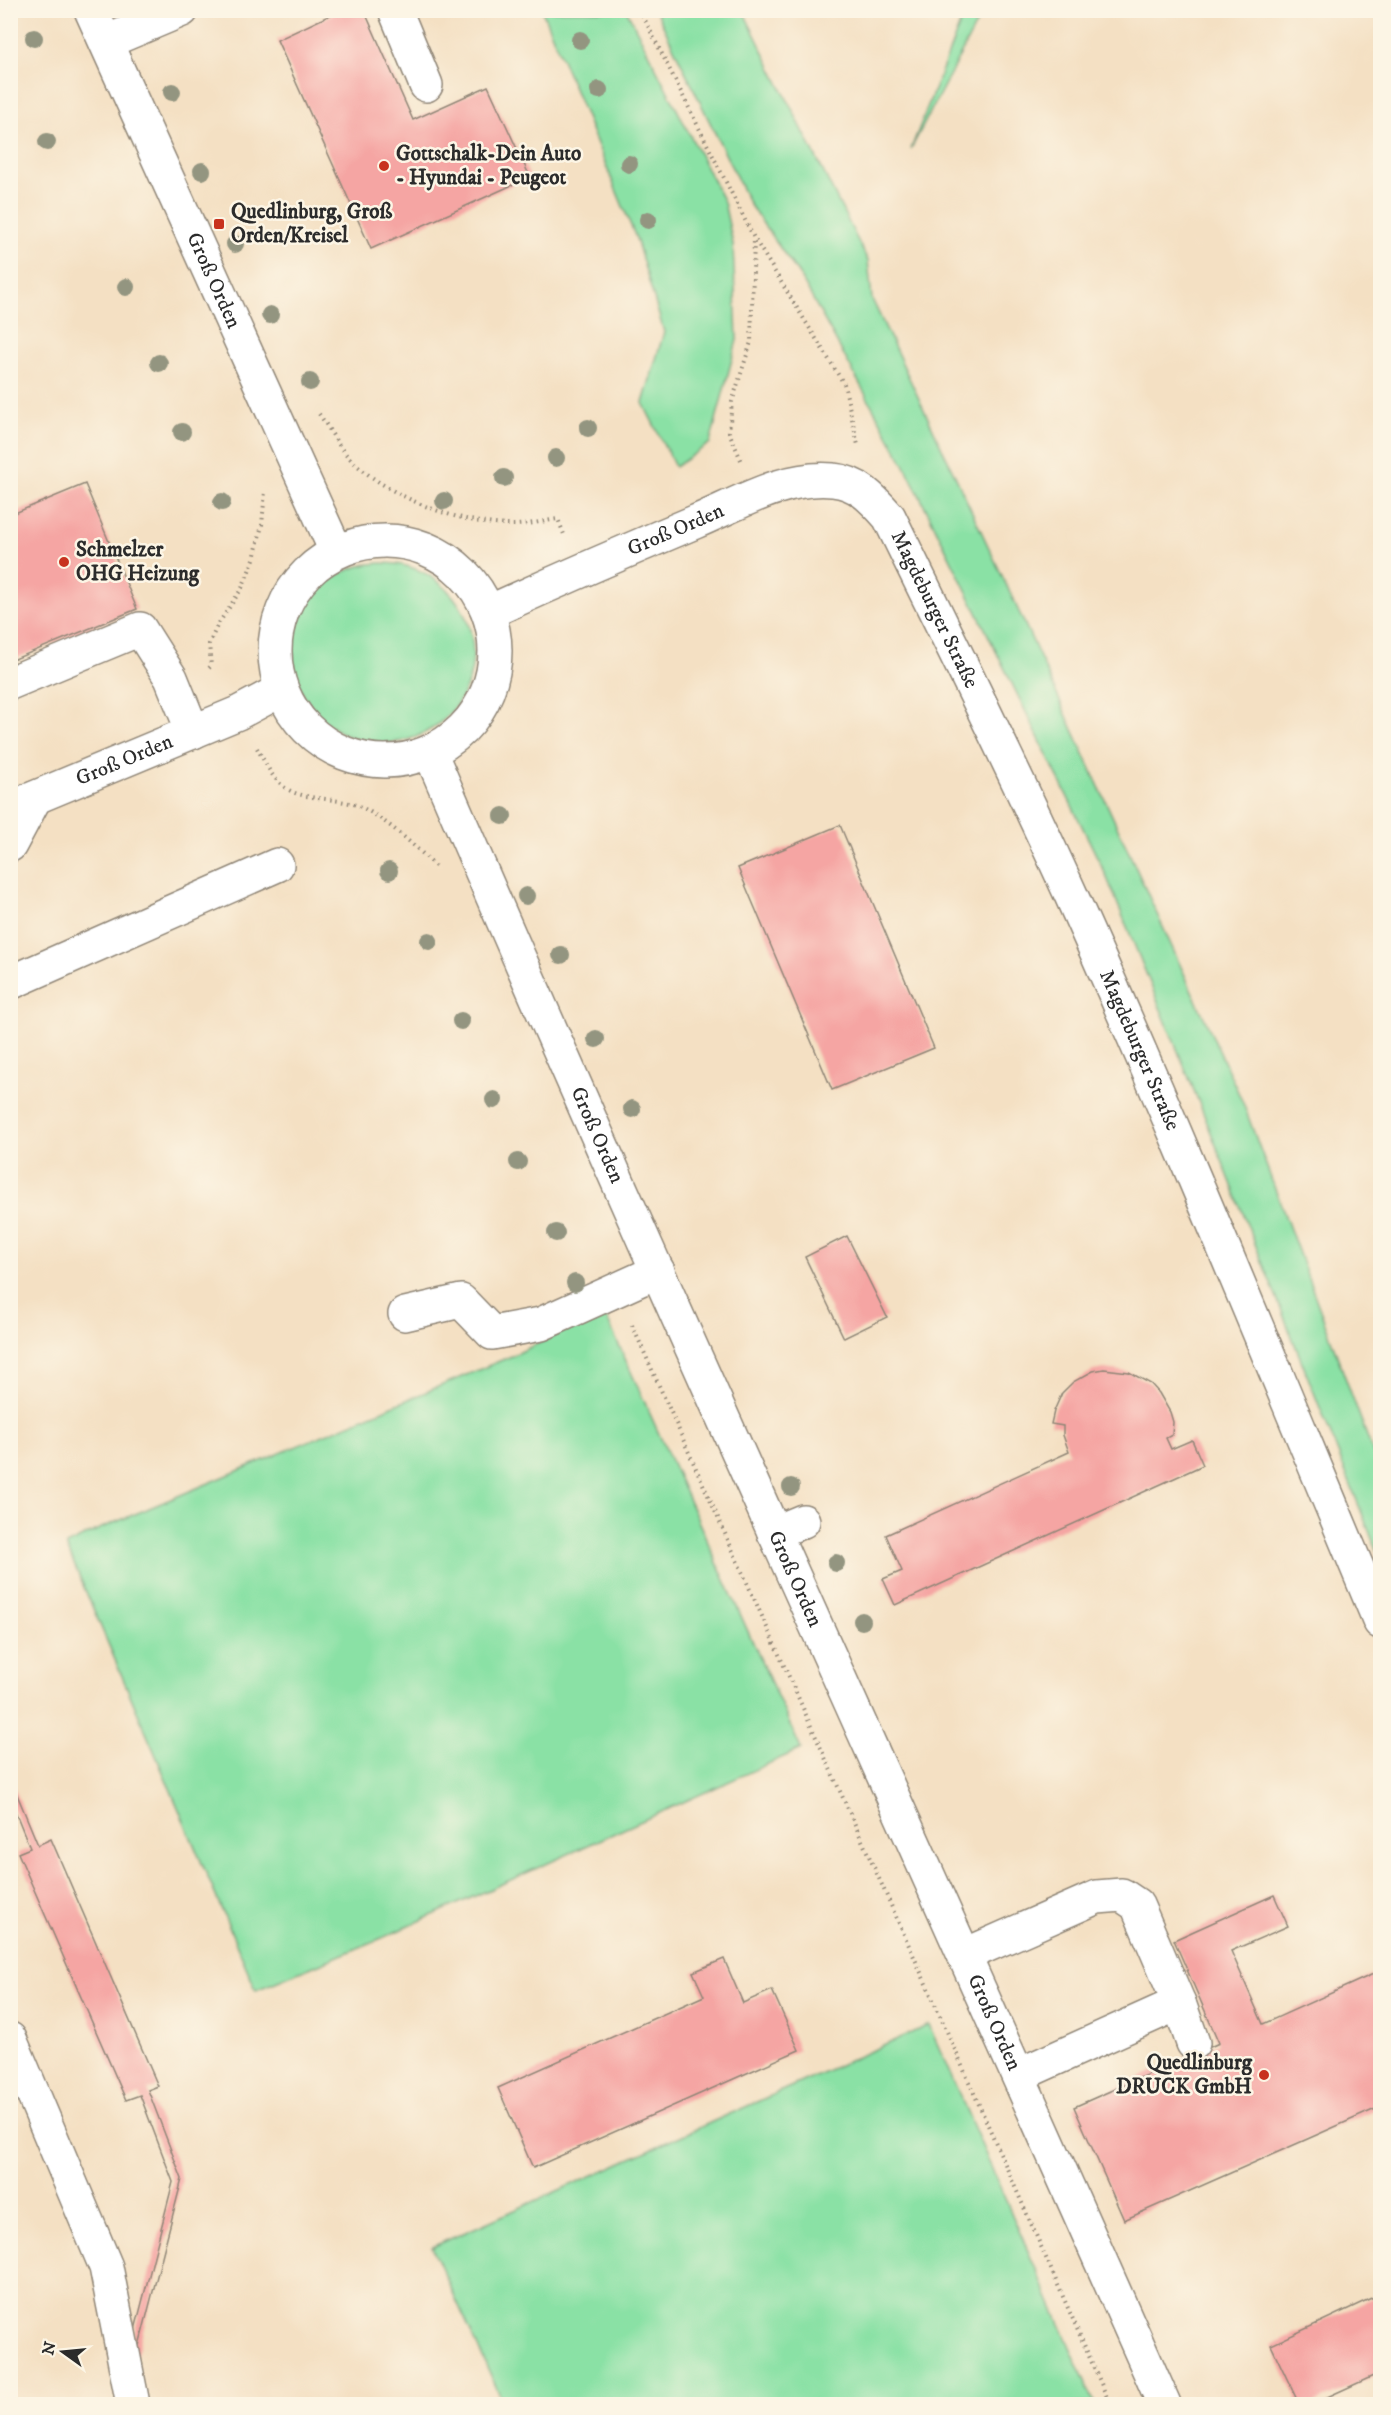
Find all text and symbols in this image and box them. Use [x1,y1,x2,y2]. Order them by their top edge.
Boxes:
place label: Gottschalk-Dein Auto - Hyundai - Peugeot [396,141,581,191]
marker: Gottschalk-Dein Auto - Hyundai - Peugeot [377,159,391,173]
place label: Quedlinburg, Groß Orden/Kreisel [231,199,392,249]
marker: Quedlinburg, Groß Orden/Kreisel [212,217,226,231]
street label: Groß Orden [180,228,247,333]
street label: Groß Orden [623,498,728,562]
street label: Magdeburger Straße [885,526,984,693]
place label: Schmelzer OHG Heizung [76,537,200,587]
marker: Schmelzer OHG Heizung [57,555,71,569]
street label: Groß Orden [72,729,177,792]
street label: Magdeburger Straße [1093,966,1186,1135]
street label: Groß Orden [564,1083,630,1187]
street label: Groß Orden [762,1527,828,1631]
street label: Groß Orden [961,1970,1027,2075]
place label: Quedlinburg DRUCK GmbH [1116,2050,1253,2100]
marker: Quedlinburg DRUCK GmbH [1257,2068,1271,2082]
north arrow [33,2322,93,2382]
text: N [38,2339,61,2357]

